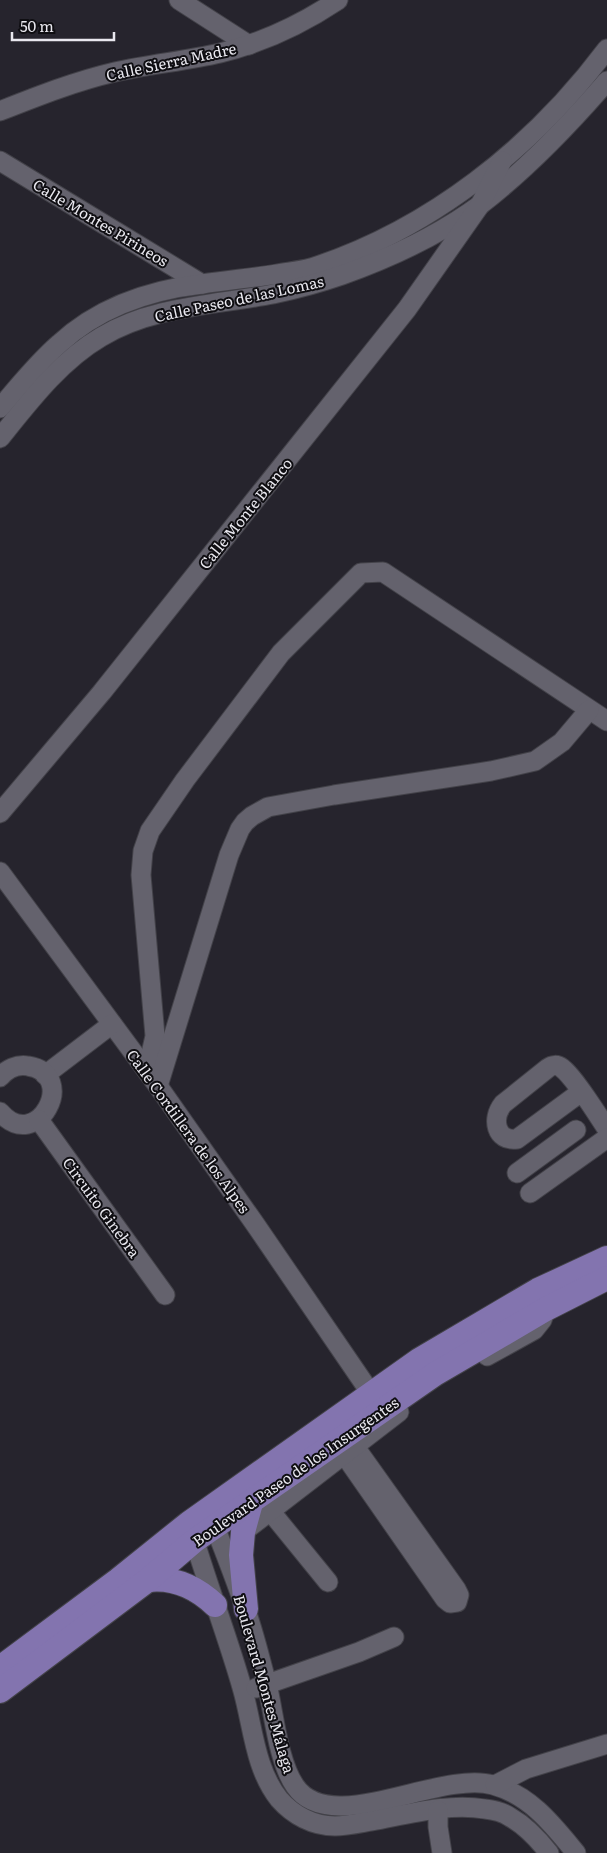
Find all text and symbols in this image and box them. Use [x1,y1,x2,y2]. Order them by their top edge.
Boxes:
scale bar [12,10,115,42]
text: 50 m [20,14,54,37]
street label: Calle Sierra Madre [104,36,238,86]
street label: Calle Montes Pirineos [29,172,173,272]
street label: Calle Paseo de las Lomas [152,269,326,327]
street label: Calle Monte Blanco [193,452,297,574]
street label: Calle Cordillera de los Alpes [122,1044,257,1218]
street label: Circuito Ginebra [58,1152,147,1263]
street label: Boulevard Paseo de los Insurgentes [187,1391,403,1551]
street label: Boulevard Montes Málaga [228,1592,302,1777]

